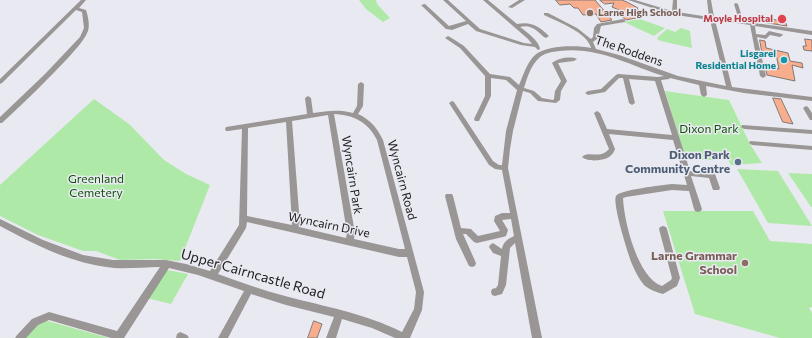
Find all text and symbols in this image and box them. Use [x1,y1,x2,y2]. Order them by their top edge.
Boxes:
place label: Larne High School [598,7,681,19]
marker: Larne High School [585,8,595,18]
place label: Moyle Hospital [703,13,773,25]
marker: Moyle Hospital [776,13,788,25]
street label: The Roddens [593,33,665,69]
place label: Lisgarel Residential Home [695,48,776,72]
marker: Lisgarel Residential Home [779,55,789,65]
park label: Dixon Park [679,122,739,136]
street label: Wyncairn Park [339,135,365,215]
street label: Wyncairn Road [384,138,420,222]
place label: Dixon Park Community Centre [625,148,730,176]
marker: Dixon Park Community Centre [733,157,743,167]
park label: Greenland Cemetery [68,172,124,200]
street label: Wyncairn Drive [287,209,371,241]
street label: Upper Cairncastle Road [179,245,327,303]
place label: Larne Grammar School [651,249,737,277]
marker: Larne Grammar School [740,258,750,268]

